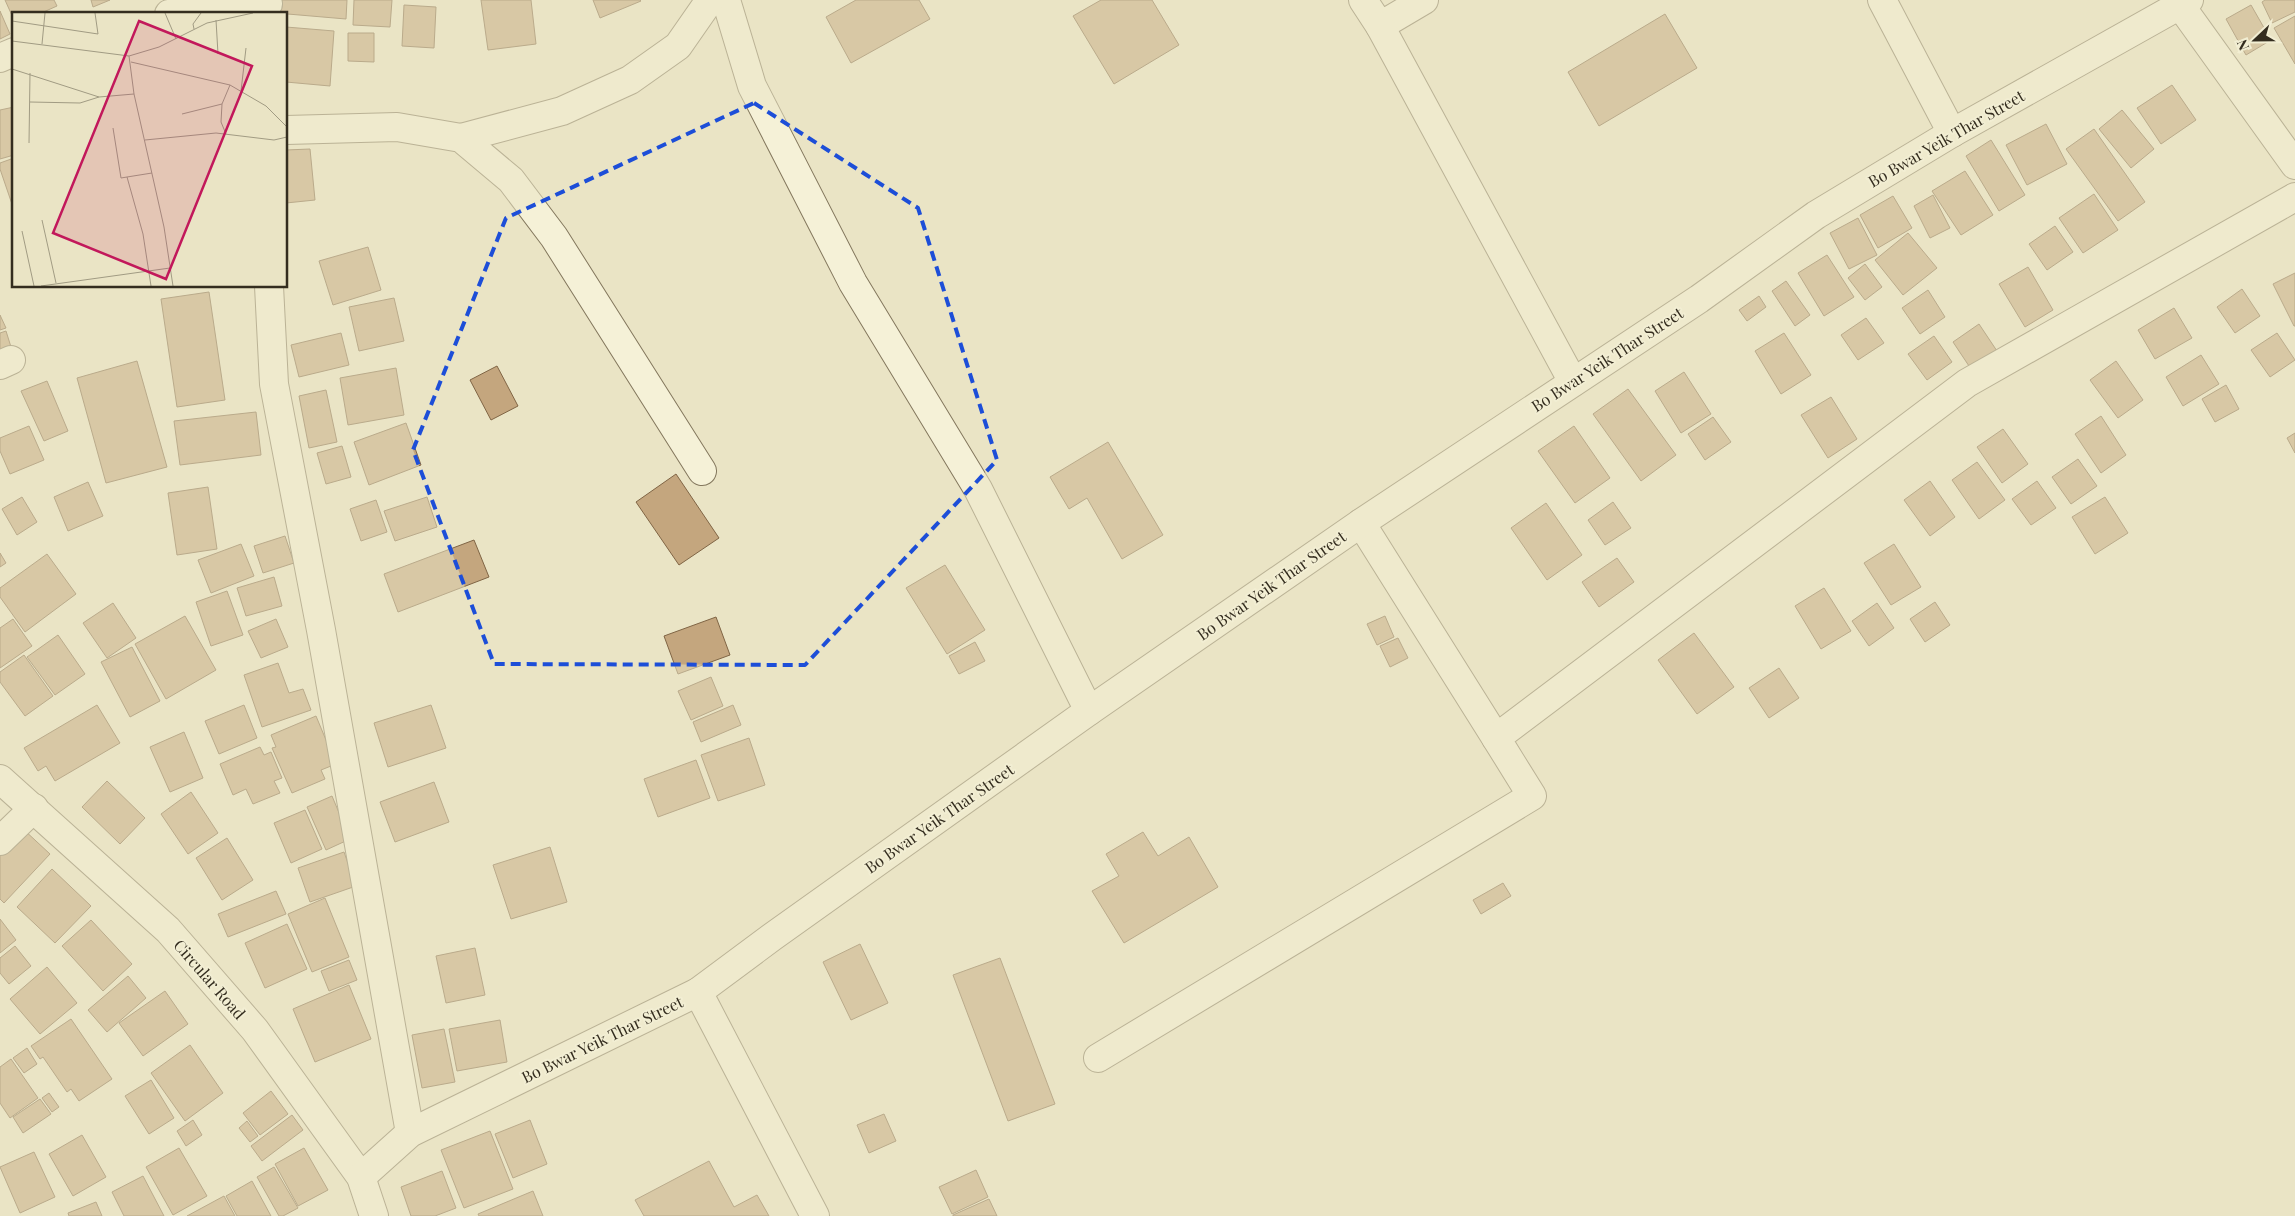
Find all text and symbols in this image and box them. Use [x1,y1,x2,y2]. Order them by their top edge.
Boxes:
inset map [12,12,288,288]
north arrow [2230,15,2280,65]
text: N [2232,37,2253,53]
street label: Bo Bwar Yeik Thar Street [1864,84,2028,191]
street label: Bo Bwar Yeik Thar Street [1527,302,1687,416]
street label: Bo Bwar Yeik Thar Street [1192,525,1350,644]
street label: Bo Bwar Yeik Thar Street [860,758,1018,877]
street label: Circular Road [170,935,250,1023]
street label: Bo Bwar Yeik Thar Street [518,991,687,1087]

